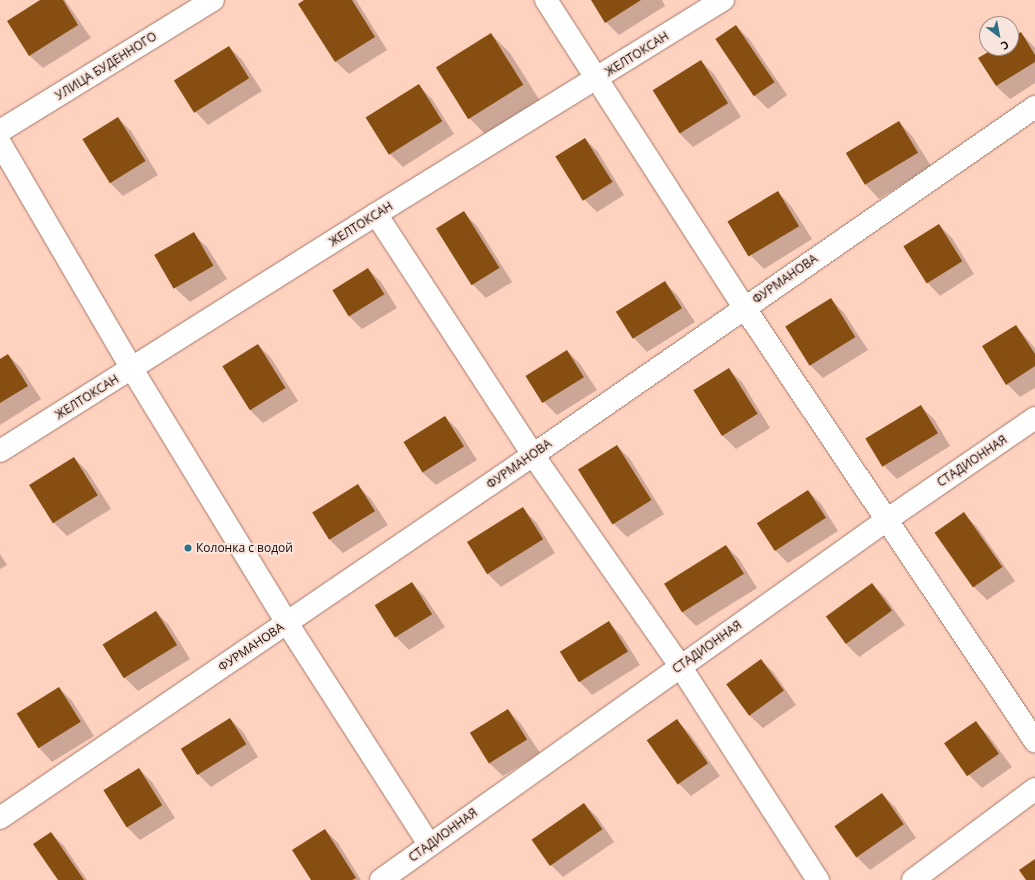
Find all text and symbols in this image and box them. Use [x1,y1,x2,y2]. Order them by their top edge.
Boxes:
north arrow [979,16,1019,56]
street label: УЛИЦА БУДЕННОГО [53,29,159,103]
street label: ЖЕЛТОКСАН [602,29,672,79]
text: С [998,38,1012,54]
street label: ЖЕЛТОКСАН [326,199,396,249]
street label: ФУРМАНОВА [750,251,820,307]
street label: ЖЕЛТОКСАН [52,372,122,422]
street label: СТАДИОННАЯ [934,432,1010,490]
street label: ФУРМАНОВА [484,436,554,492]
place label: Колонка с водой [196,541,293,555]
marker: Колонка с водой [183,543,193,553]
street label: СТАДИОННАЯ [670,618,744,676]
street label: ФУРМАНОВА [215,620,287,674]
street label: СТАДИОННАЯ [406,805,480,865]

